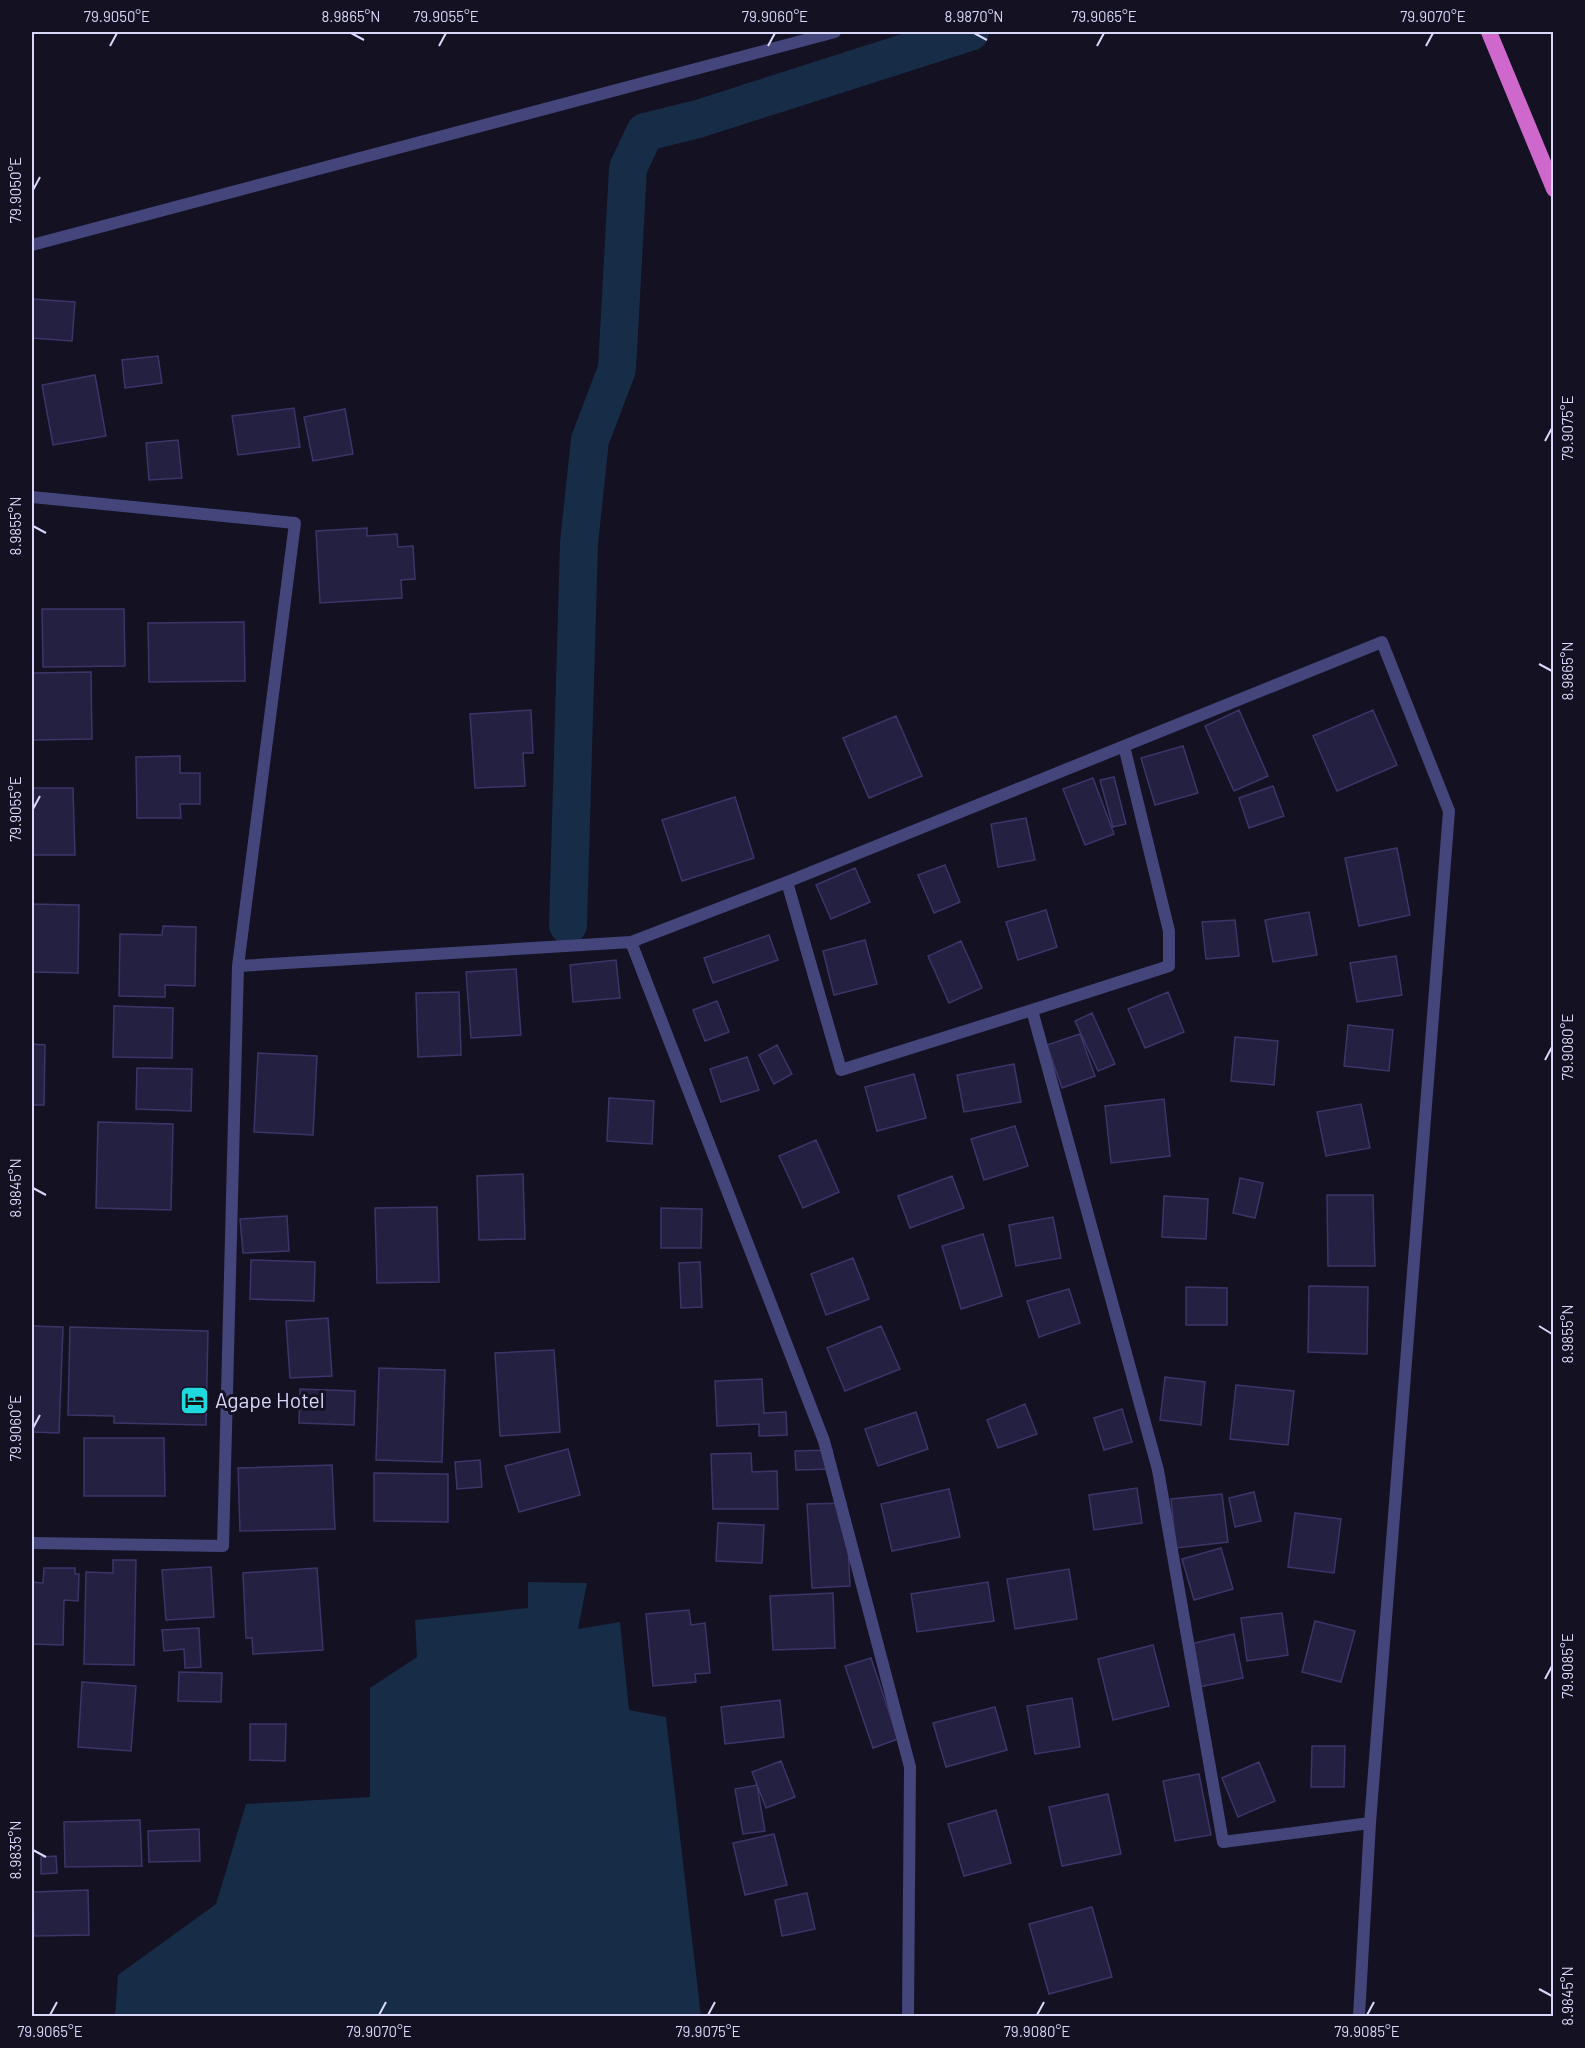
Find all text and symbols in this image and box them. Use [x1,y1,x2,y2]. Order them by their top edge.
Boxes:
text: 79.9050°E [84,7,150,25]
text: 8.9865°N [322,7,380,25]
text: 79.9055°E [413,7,479,25]
text: 79.9060°E [742,7,808,25]
text: 8.9870°N [944,7,1004,25]
text: 79.9065°E [1071,7,1137,25]
text: 79.9070°E [1400,7,1466,25]
text: 79.9050°E [6,157,24,223]
text: 79.9075°E [1558,396,1576,460]
text: 8.9855°N [6,497,24,555]
text: 8.9865°N [1558,642,1576,700]
text: 79.9055°E [6,776,24,842]
text: 79.9080°E [1558,1014,1576,1080]
text: 8.9845°N [6,1158,24,1218]
text: 8.9855°N [1558,1305,1576,1363]
hotel icon: Agape Hotel [178,1385,210,1417]
place label: Agape Hotel [215,1387,325,1412]
text: 79.9060°E [6,1395,24,1461]
text: 79.9085°E [1558,1633,1576,1699]
text: 8.9835°N [6,1821,24,1879]
text: 8.9845°N [1558,1966,1576,2026]
text: 79.9065°E [17,2022,83,2040]
text: 79.9070°E [346,2022,412,2040]
text: 79.9075°E [676,2022,740,2040]
text: 79.9080°E [1004,2022,1070,2040]
text: 79.9085°E [1334,2022,1400,2040]

